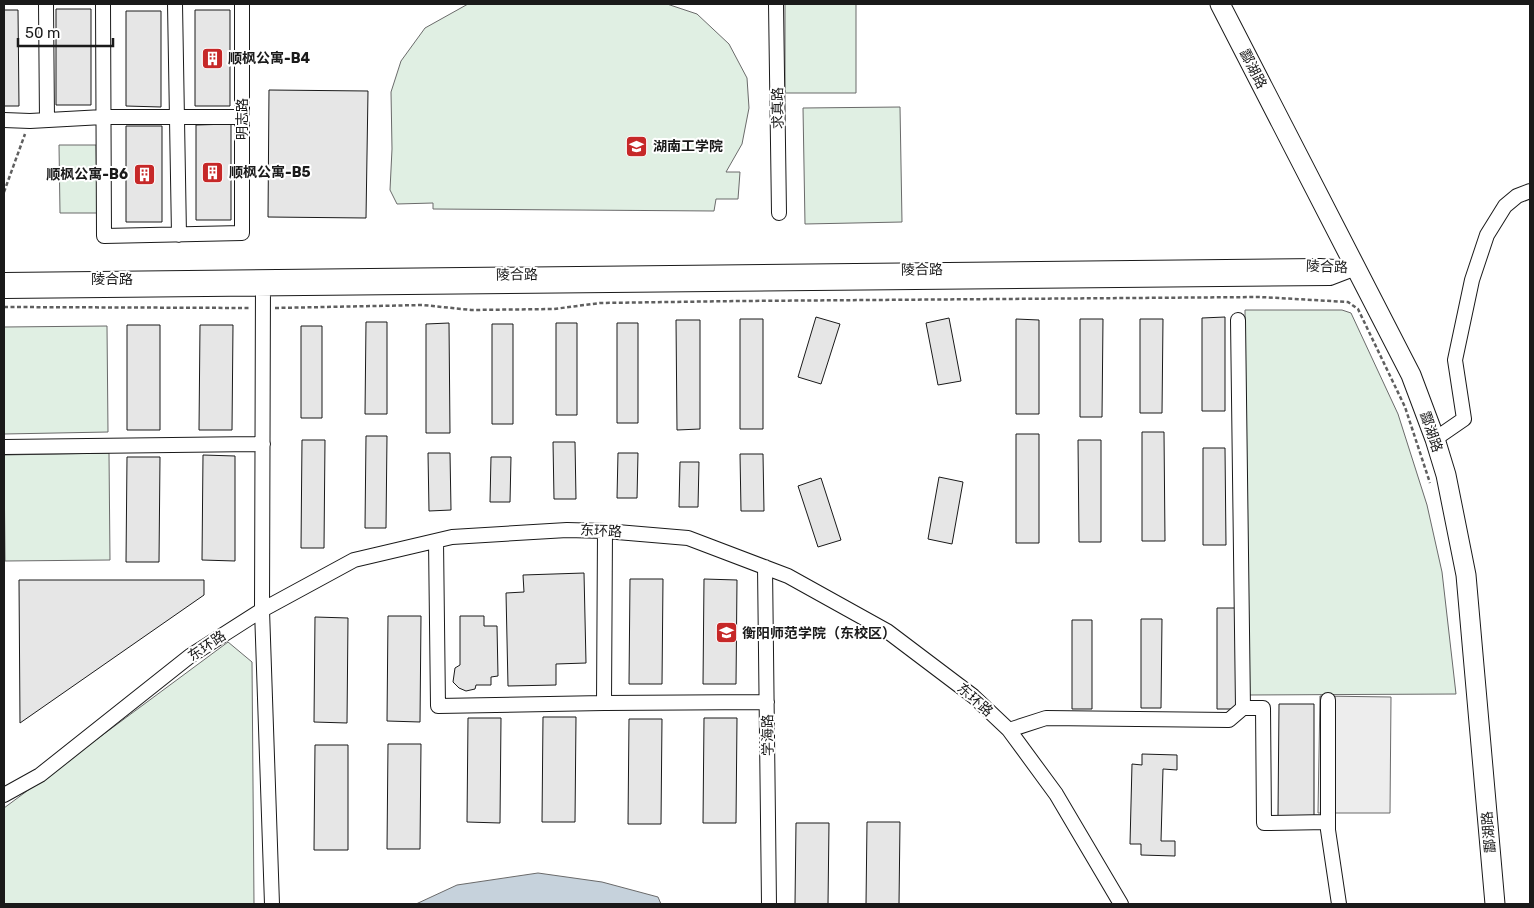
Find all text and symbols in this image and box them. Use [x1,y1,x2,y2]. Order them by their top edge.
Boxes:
scale bar [18,15,112,47]
text: 50 m [25,24,60,42]
building icon: 顺枫公寓-B4 [200,46,224,70]
street label: 酃湖路 [1236,46,1270,92]
place label: 顺枫公寓-B4 [228,50,311,67]
street label: 求真路 [769,87,787,129]
street label: 明志路 [234,98,251,140]
school or university icon: 湖南工学院 [625,134,649,158]
place label: 湖南工学院 [653,138,723,155]
building icon: 顺枫公寓-B5 [201,160,225,184]
building icon: 顺枫公寓-B6 [132,162,156,186]
place label: 顺枫公寓-B5 [229,164,311,181]
place label: 顺枫公寓-B6 [46,166,128,183]
street label: 陵合路 [1306,258,1348,276]
street label: 陵合路 [901,261,943,279]
street label: 陵合路 [496,266,538,284]
street label: 陵合路 [91,271,133,288]
street label: 酃湖路 [1416,409,1446,455]
street label: 东环路 [580,521,622,541]
school or university icon: 衡阳师范学院（东校区） [714,621,738,645]
place label: 衡阳师范学院（东校区） [742,625,896,642]
street label: 东环路 [185,627,229,665]
street label: 东环路 [954,680,996,720]
street label: 学海路 [759,714,777,756]
street label: 酃湖路 [1479,810,1499,854]

